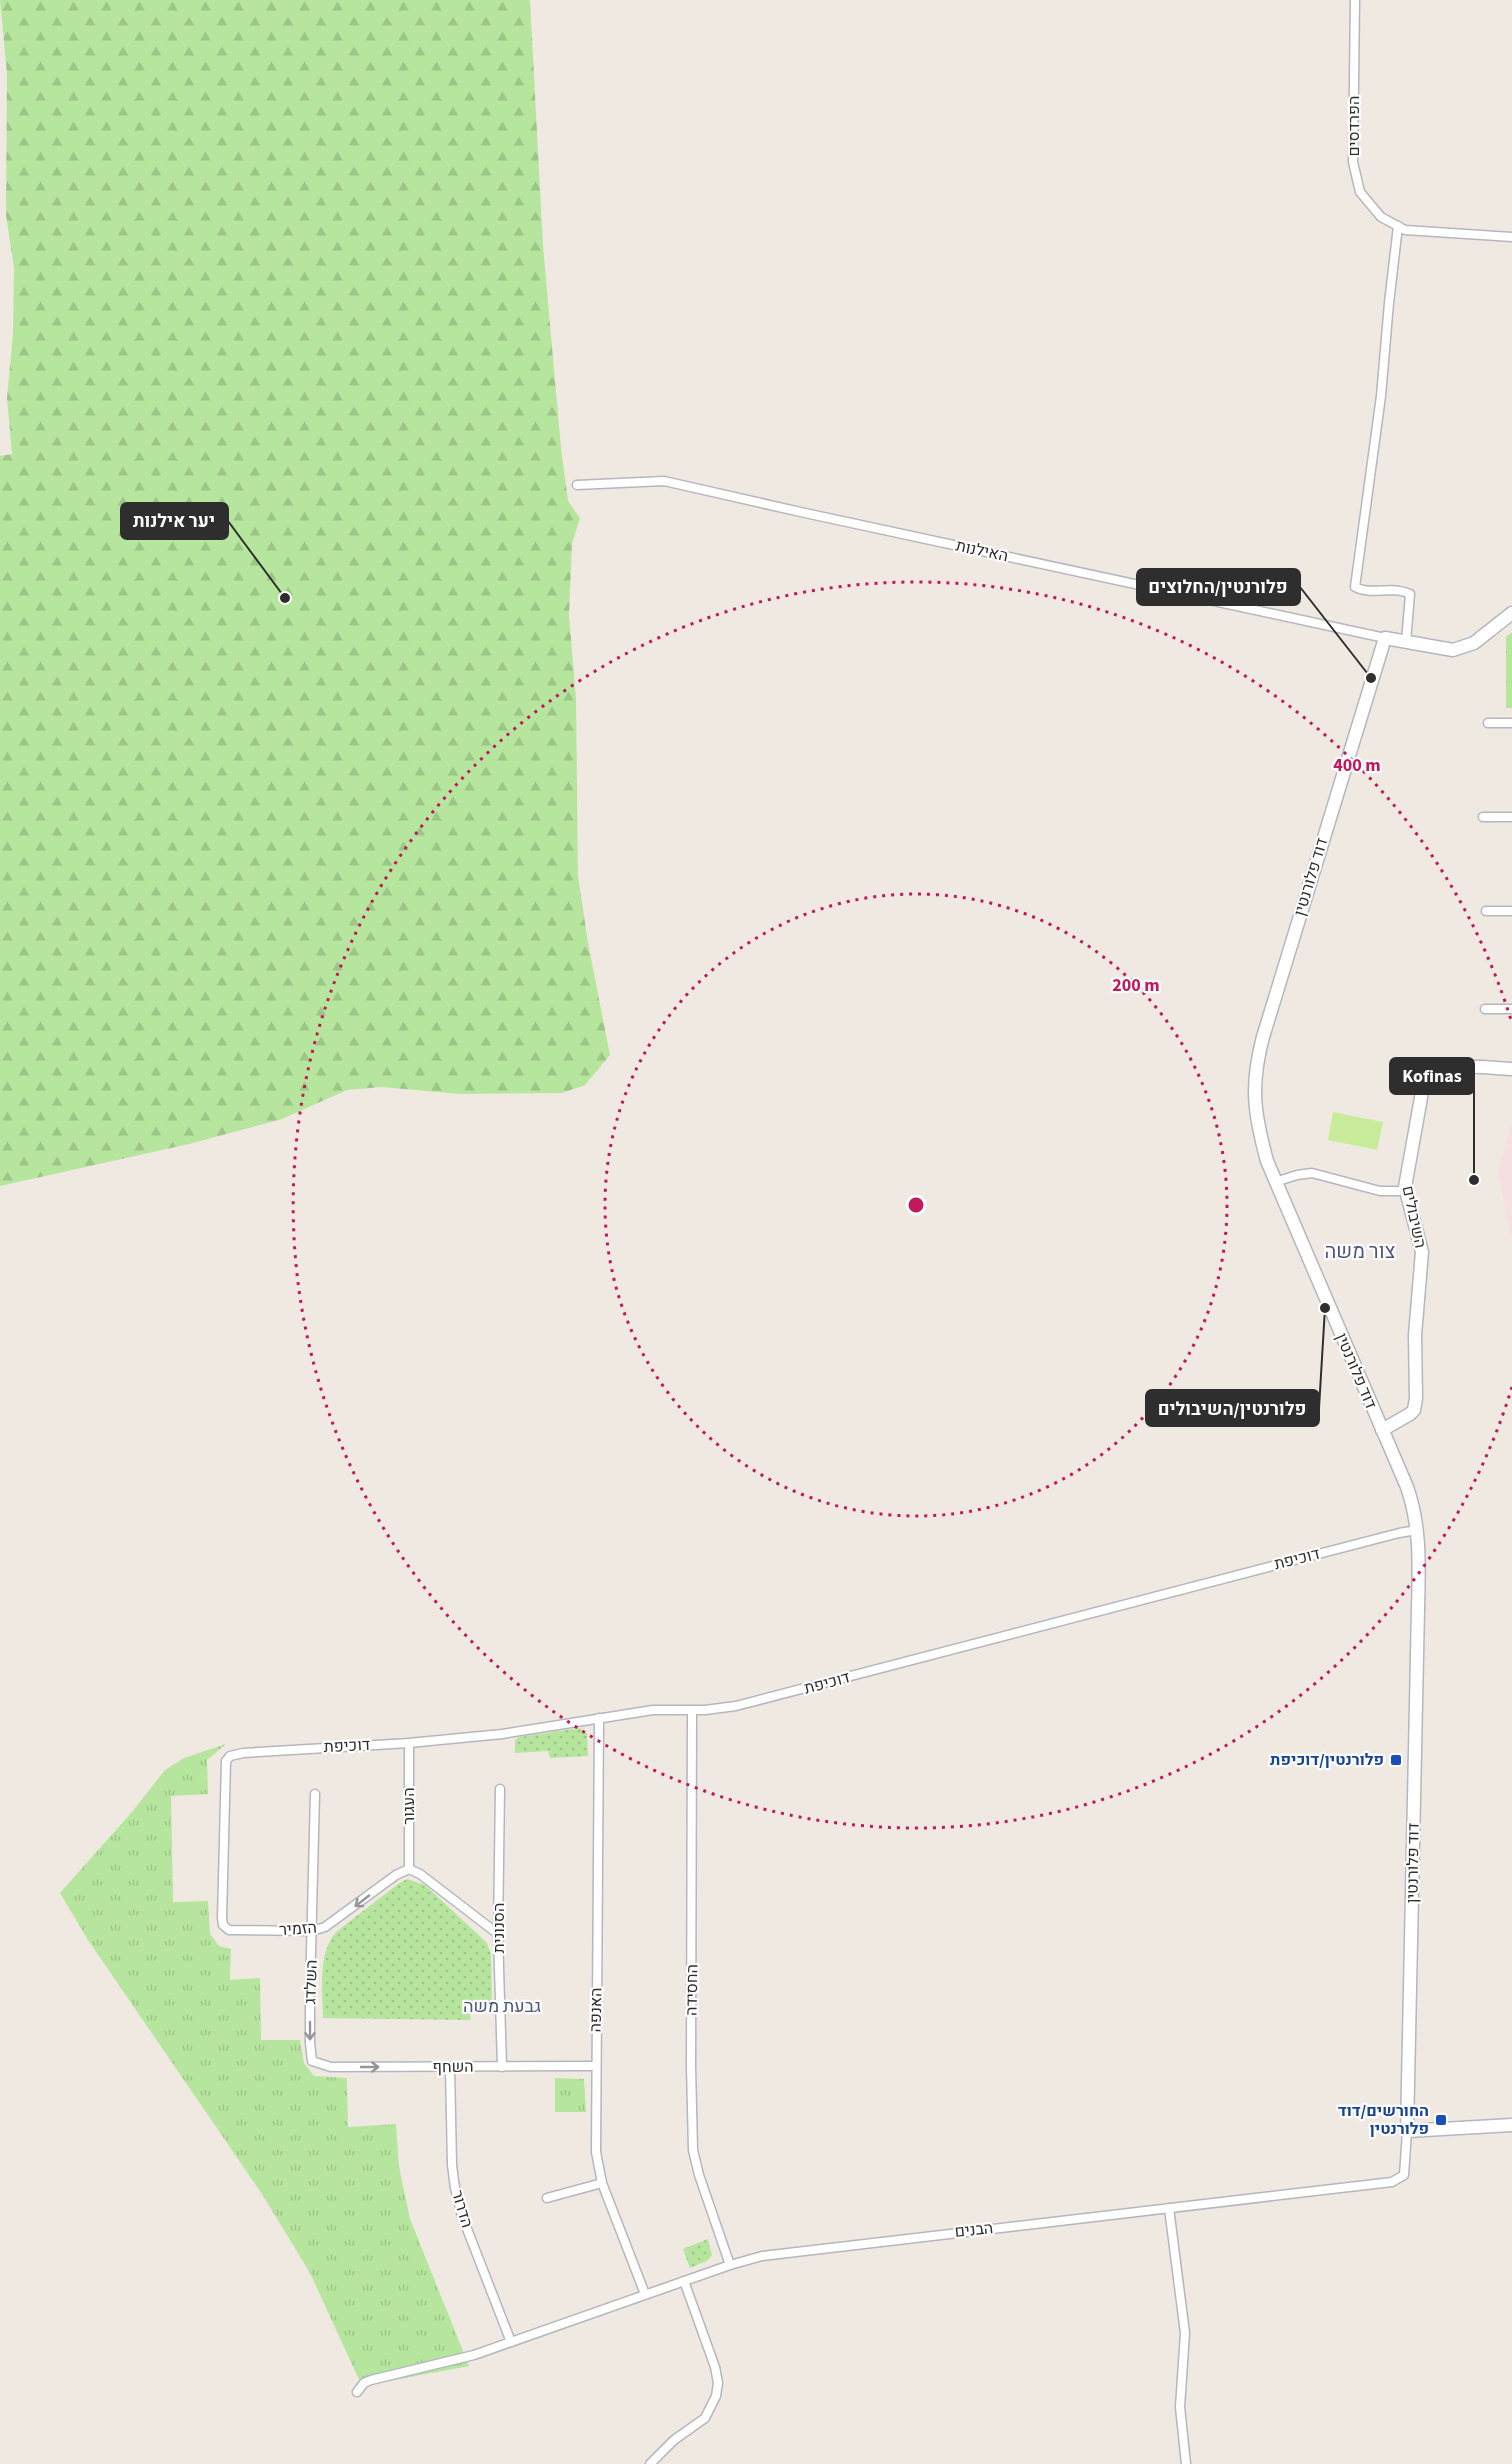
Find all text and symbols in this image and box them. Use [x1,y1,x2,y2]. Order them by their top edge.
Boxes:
street label: הפרדסים [1343,96,1365,156]
callout: יער אילנות [121,503,228,539]
text: יער אילנות [133,509,215,534]
street label: האילנות [954,535,1010,567]
callout: פלורנטין/החלוצים [1137,569,1300,605]
text: פלורנטין/החלוצים [1148,575,1288,600]
text: 400 m [1333,753,1381,778]
street label: דוד פלורנטין [1289,835,1333,919]
text: 200 m [1112,973,1160,998]
callout: Kofinas [1390,1058,1474,1094]
text: Kofinas [1402,1064,1462,1089]
street label: השיבולים [1397,1184,1431,1250]
centre of rings [906,1195,926,1215]
district label: צור משה [1325,1238,1396,1266]
street label: דוד פלורנטין [1330,1330,1382,1412]
callout: פלורנטין/השיבולים [1146,1390,1319,1426]
text: פלורנטין/השיבולים [1158,1397,1306,1422]
street label: דוכיפת [1272,1543,1322,1575]
street label: דוכיפת [802,1666,852,1700]
street label: דוכיפת [323,1734,371,1758]
place label: פלורנטין/דוכיפת [1270,1749,1384,1771]
marker: פלורנטין/דוכיפת [1389,1753,1403,1767]
street label: העגור [398,1787,420,1825]
street label: דוד פלורנטין [1401,1823,1425,1903]
one-way arrow [354,1895,370,1908]
street label: הסנונית [488,1903,510,1953]
street label: הזמיר [278,1917,318,1941]
street label: השלדג [299,1959,323,2005]
street label: החסידה [681,1964,703,2016]
street label: האנפה [585,1987,607,2033]
district label: גבעת משה [463,1994,541,2019]
one-way arrow [304,2021,316,2041]
street label: השחף [432,2056,474,2078]
one-way arrow [359,2061,379,2073]
place label: החורשים/דוד פלורנטין [1338,2100,1429,2140]
marker: החורשים/דוד פלורנטין [1434,2113,1448,2127]
street label: הדרור [446,2188,478,2230]
street label: הבנים [954,2217,994,2243]

